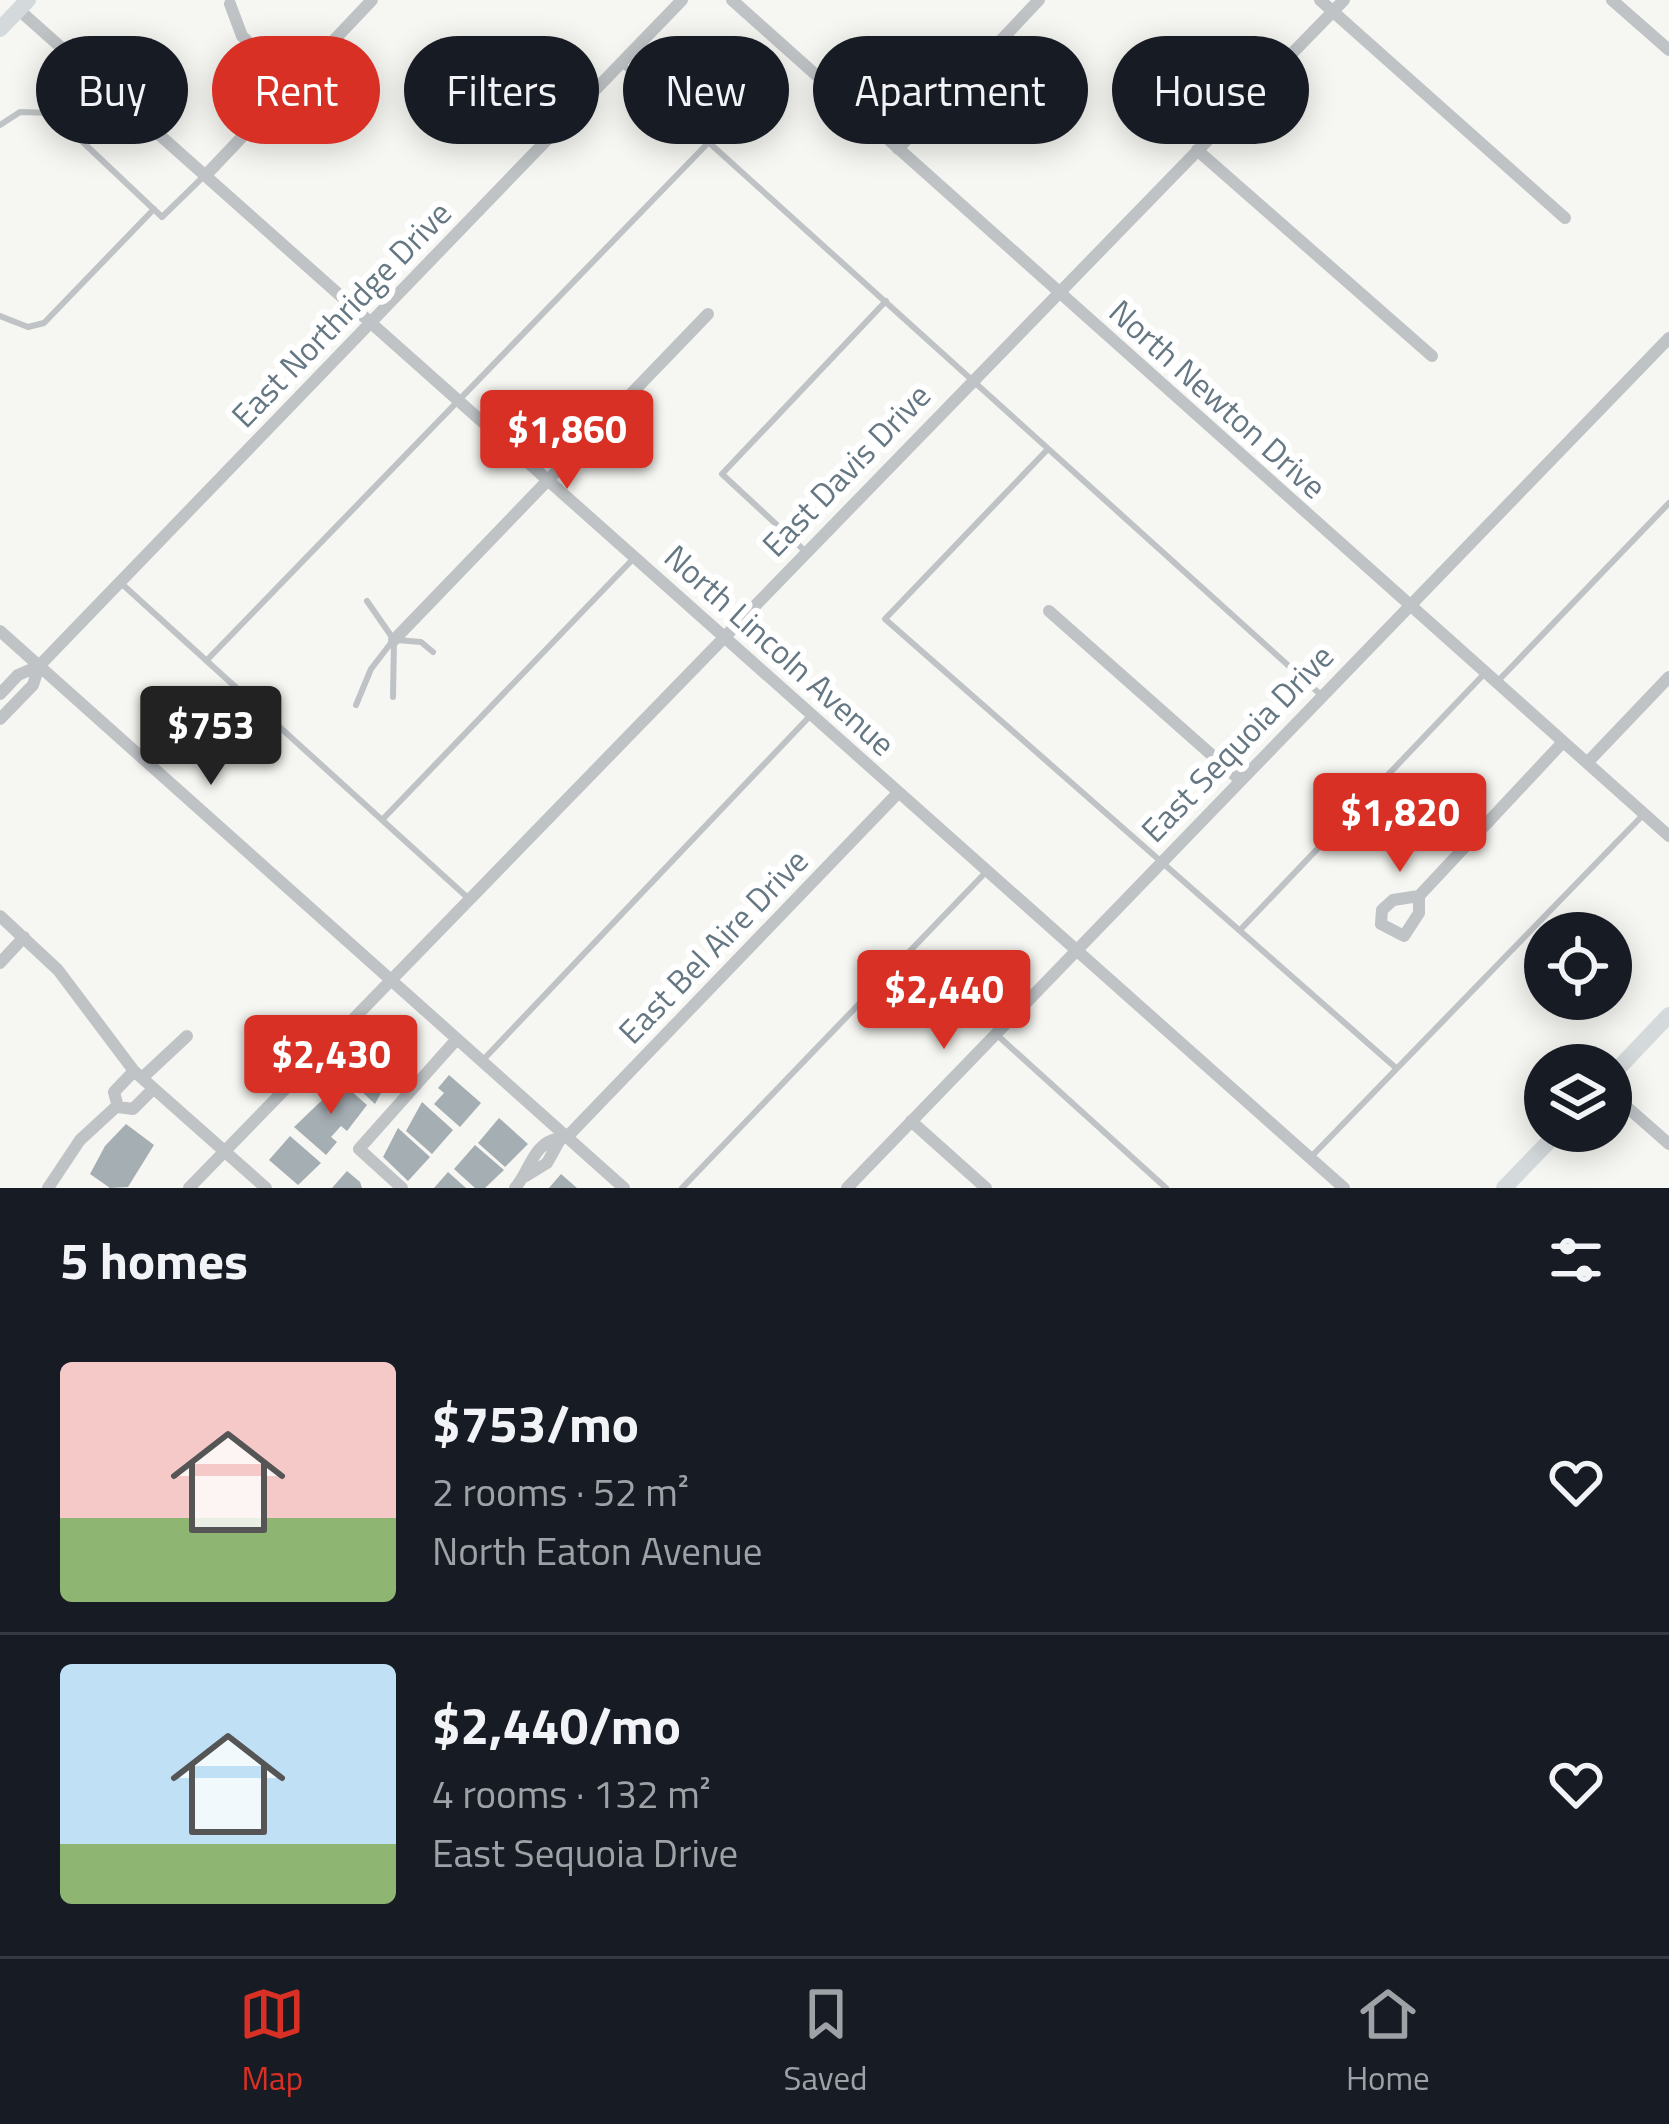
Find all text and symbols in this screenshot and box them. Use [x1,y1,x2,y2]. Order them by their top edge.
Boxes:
chip: Buy [36,36,188,144]
chip: Rent [212,36,380,144]
chip: Filters [404,36,599,144]
chip: New [623,36,789,144]
chip: Apartment [813,36,1088,144]
chip: House [1112,36,1309,144]
street label: East Northridge Drive [219,189,463,439]
street label: North Newton Drive [1098,288,1338,510]
street label: East Davis Drive [750,372,942,568]
pin: $1,860 [469,390,665,492]
text: $1,860 [507,399,627,458]
street label: North Lincoln Avenue [653,532,907,768]
street label: East Sequoia Drive [1129,632,1345,854]
pin: $753 [140,686,282,788]
text: $753 [167,695,255,754]
pin: $1,820 [1302,773,1498,875]
text: $1,820 [1340,782,1460,841]
street label: East Bel Aire Drive [606,837,820,1055]
map controls [1524,912,1632,1152]
button: locate [1524,912,1632,1020]
pin: $2,440 [846,950,1042,1052]
text: $2,440 [884,959,1004,1018]
pin: $2,430 [233,1015,429,1117]
text: $2,430 [271,1024,391,1083]
button: layers [1524,1044,1632,1152]
text: 5 homes [60,1221,248,1299]
icon: filters [1543,1227,1609,1293]
text: $753/mo [432,1384,639,1462]
icon: home [156,1410,300,1554]
icon: heart [1543,1449,1609,1515]
text: 2 rooms · 52 m² [432,1462,689,1521]
text: North Eaton Avenue [432,1521,762,1580]
text: $2,440/mo [432,1686,681,1764]
icon: home [156,1712,300,1856]
icon: heart [1543,1751,1609,1817]
text: 4 rooms · 132 m² [432,1764,711,1823]
text: East Sequoia Drive [432,1823,738,1882]
tab: Map [239,1981,305,2103]
tab: Saved [784,1981,868,2103]
tab: Home [1346,1981,1430,2103]

